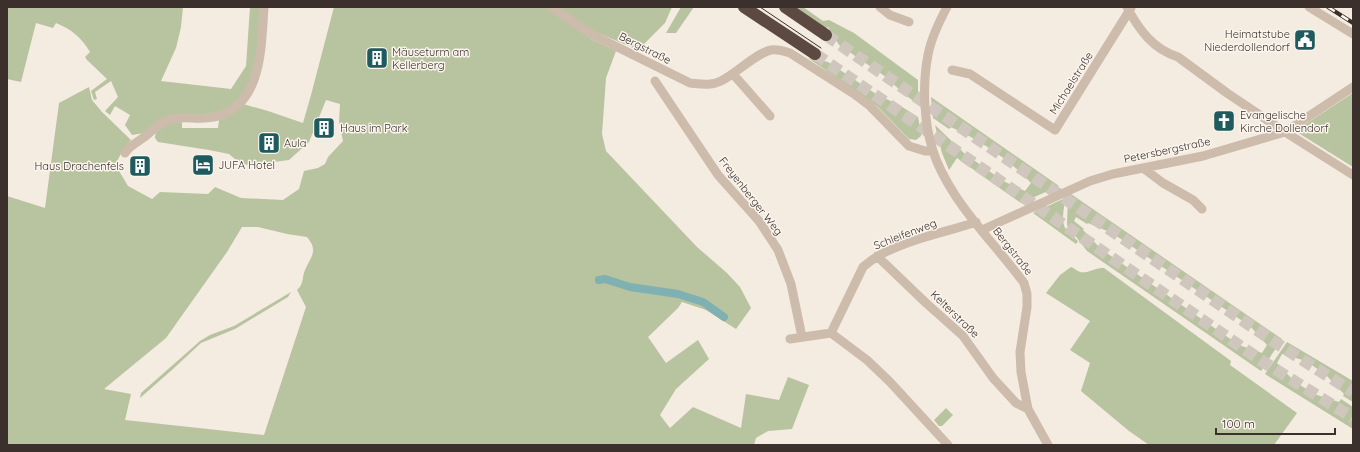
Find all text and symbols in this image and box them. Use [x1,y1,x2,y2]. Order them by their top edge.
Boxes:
place label: Heimatstube Niederdollendorf [1204,27,1290,54]
public building icon: Heimatstube Niederdollendorf [1292,27,1318,53]
street label: Bergstraße [617,29,673,67]
building icon: Mäuseturm am Kellerberg [364,45,390,71]
place label: Mäuseturm am Kellerberg [392,45,469,72]
street label: Michaelstraße [1046,49,1096,117]
church icon: Evangelische Kirche Dollendorf [1211,108,1237,134]
place label: Evangelische Kirche Dollendorf [1240,108,1329,135]
building icon: Haus im Park [311,115,337,141]
place label: Haus im Park [340,121,408,135]
building icon: Aula [256,130,282,156]
street label: Petersbergstraße [1122,134,1212,166]
place label: Aula [284,136,306,150]
hotel icon: JUFA Hotel [190,152,216,178]
building icon: Haus Drachenfels [127,153,153,179]
street label: Freyenberger Weg [716,154,786,238]
place label: JUFA Hotel [218,158,275,172]
place label: Haus Drachenfels [34,159,124,173]
street label: Schleifenweg [871,216,939,252]
street label: Bergstraße [990,224,1036,278]
street label: Kelterstraße [928,287,982,341]
scale bar [1216,410,1335,436]
text: 100 m [1222,416,1255,431]

